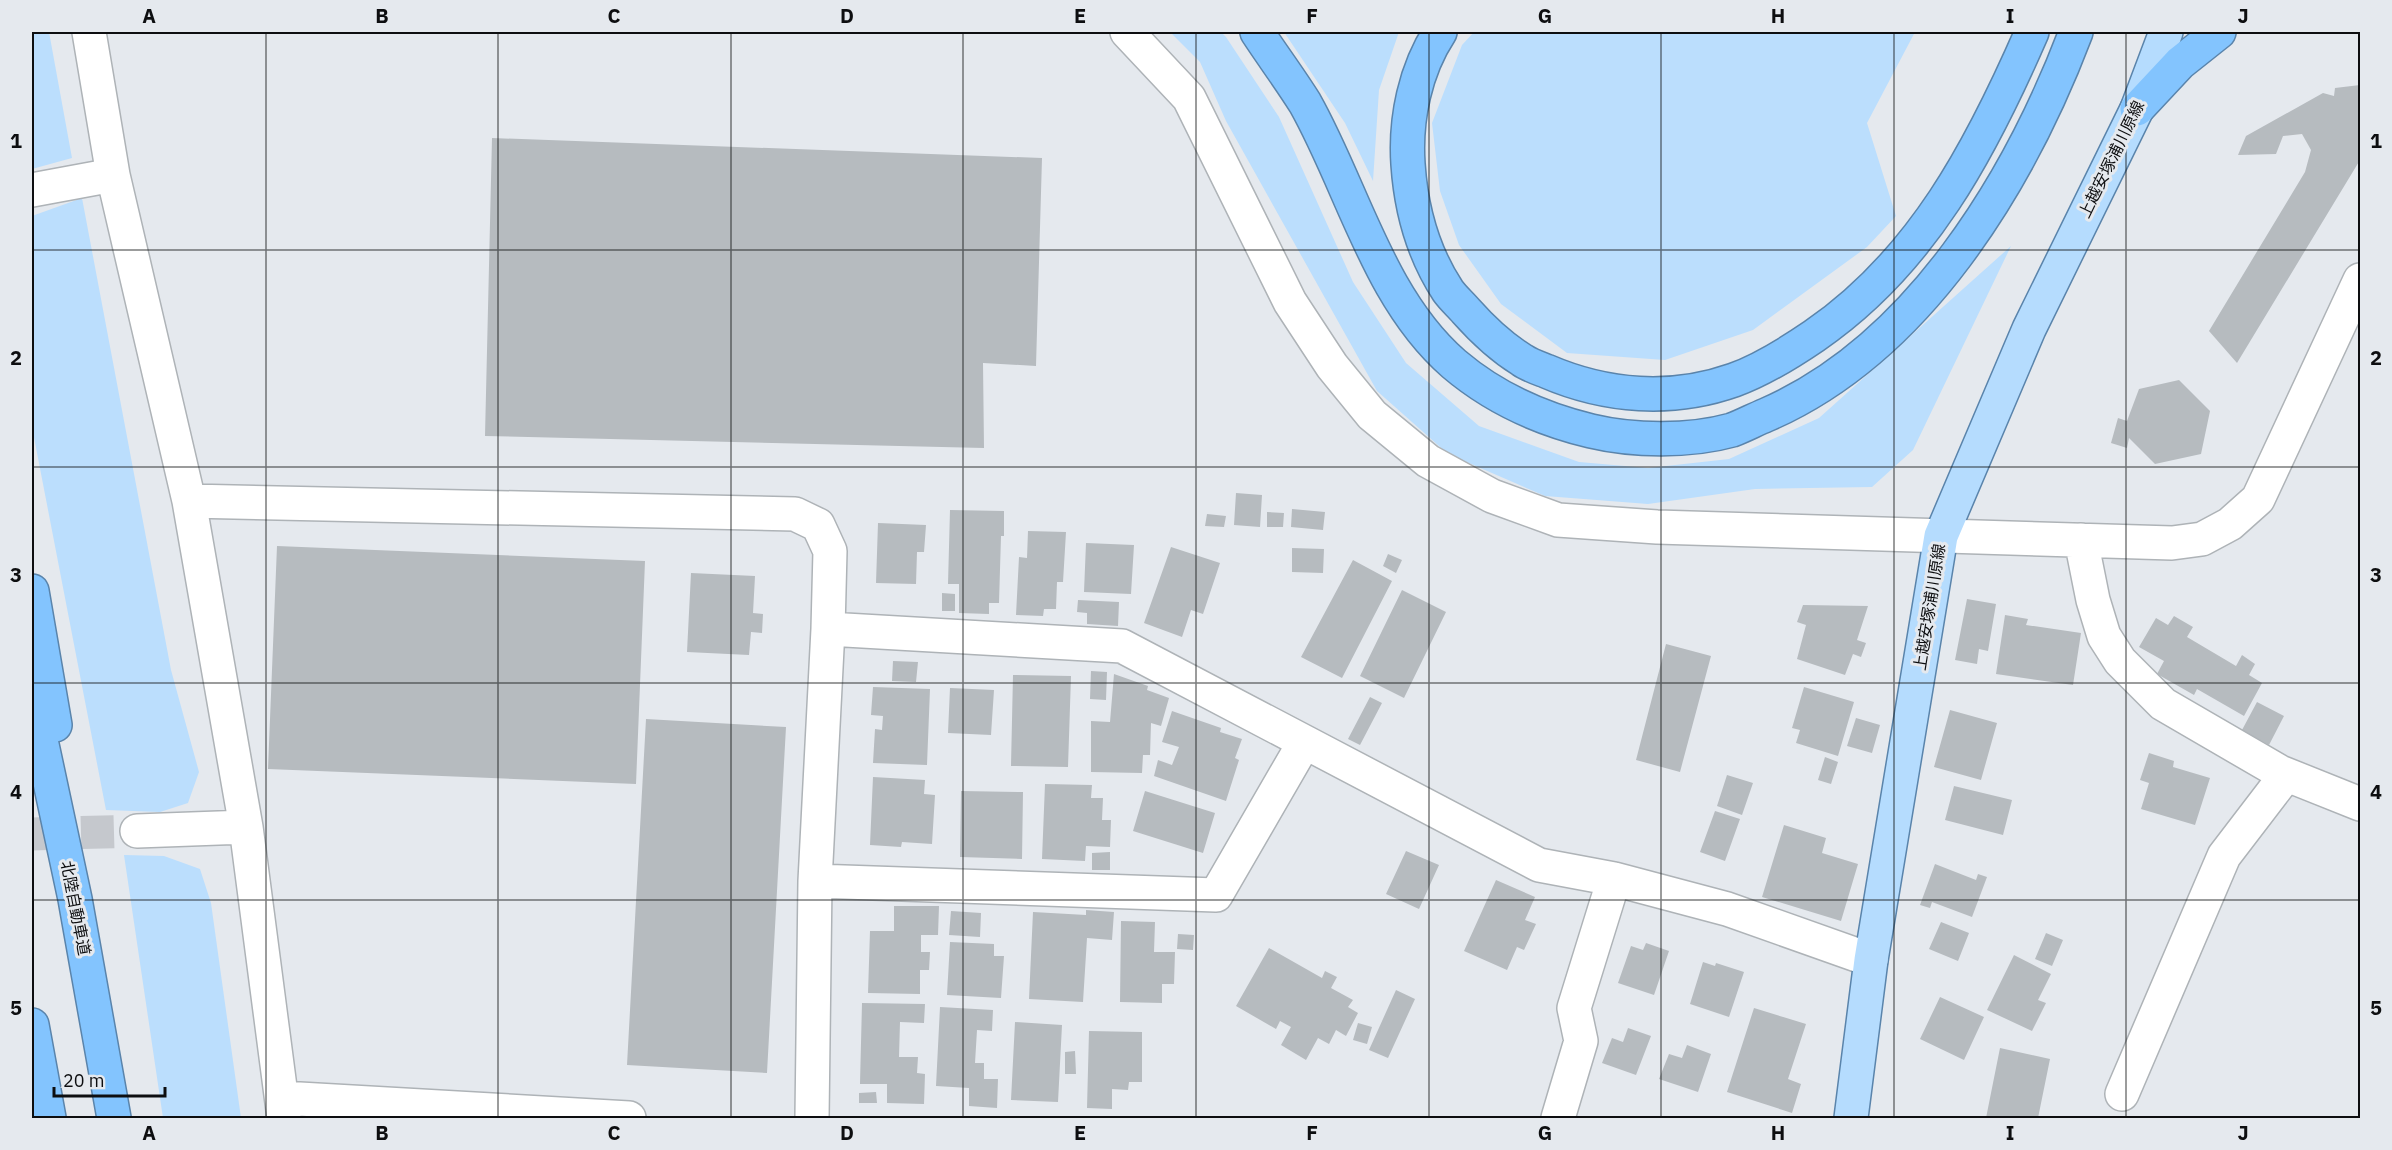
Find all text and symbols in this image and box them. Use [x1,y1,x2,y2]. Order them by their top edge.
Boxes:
text: A [142,2,156,29]
text: B [375,2,389,29]
text: C [607,2,621,29]
text: D [840,2,854,29]
text: E [1074,2,1086,29]
text: F [1306,2,1318,29]
text: G [1538,2,1552,29]
text: H [1771,2,1785,29]
text: I [2006,2,2014,29]
text: J [2237,2,2249,29]
street label: 上越安塚浦川原線 [2074,97,2148,221]
text: 1 [10,127,22,154]
text: 1 [2370,127,2382,154]
text: 2 [10,344,22,371]
text: 2 [2370,344,2382,371]
street label: 上越安塚浦川原線 [1909,542,1949,672]
text: 3 [10,561,22,588]
text: 3 [2370,561,2382,588]
text: 4 [10,778,22,805]
text: 4 [2370,778,2382,805]
street label: 北陸自動車道 [57,859,95,957]
text: 5 [10,994,22,1021]
text: 5 [2370,994,2382,1021]
scale bar [54,1060,165,1098]
text: 20 m [63,1069,105,1092]
text: A [142,1119,156,1146]
text: B [375,1119,389,1146]
text: C [607,1119,621,1146]
text: D [840,1119,854,1146]
text: E [1074,1119,1086,1146]
text: F [1306,1119,1318,1146]
text: G [1538,1119,1552,1146]
text: H [1771,1119,1785,1146]
text: I [2006,1119,2014,1146]
text: J [2237,1119,2249,1146]

